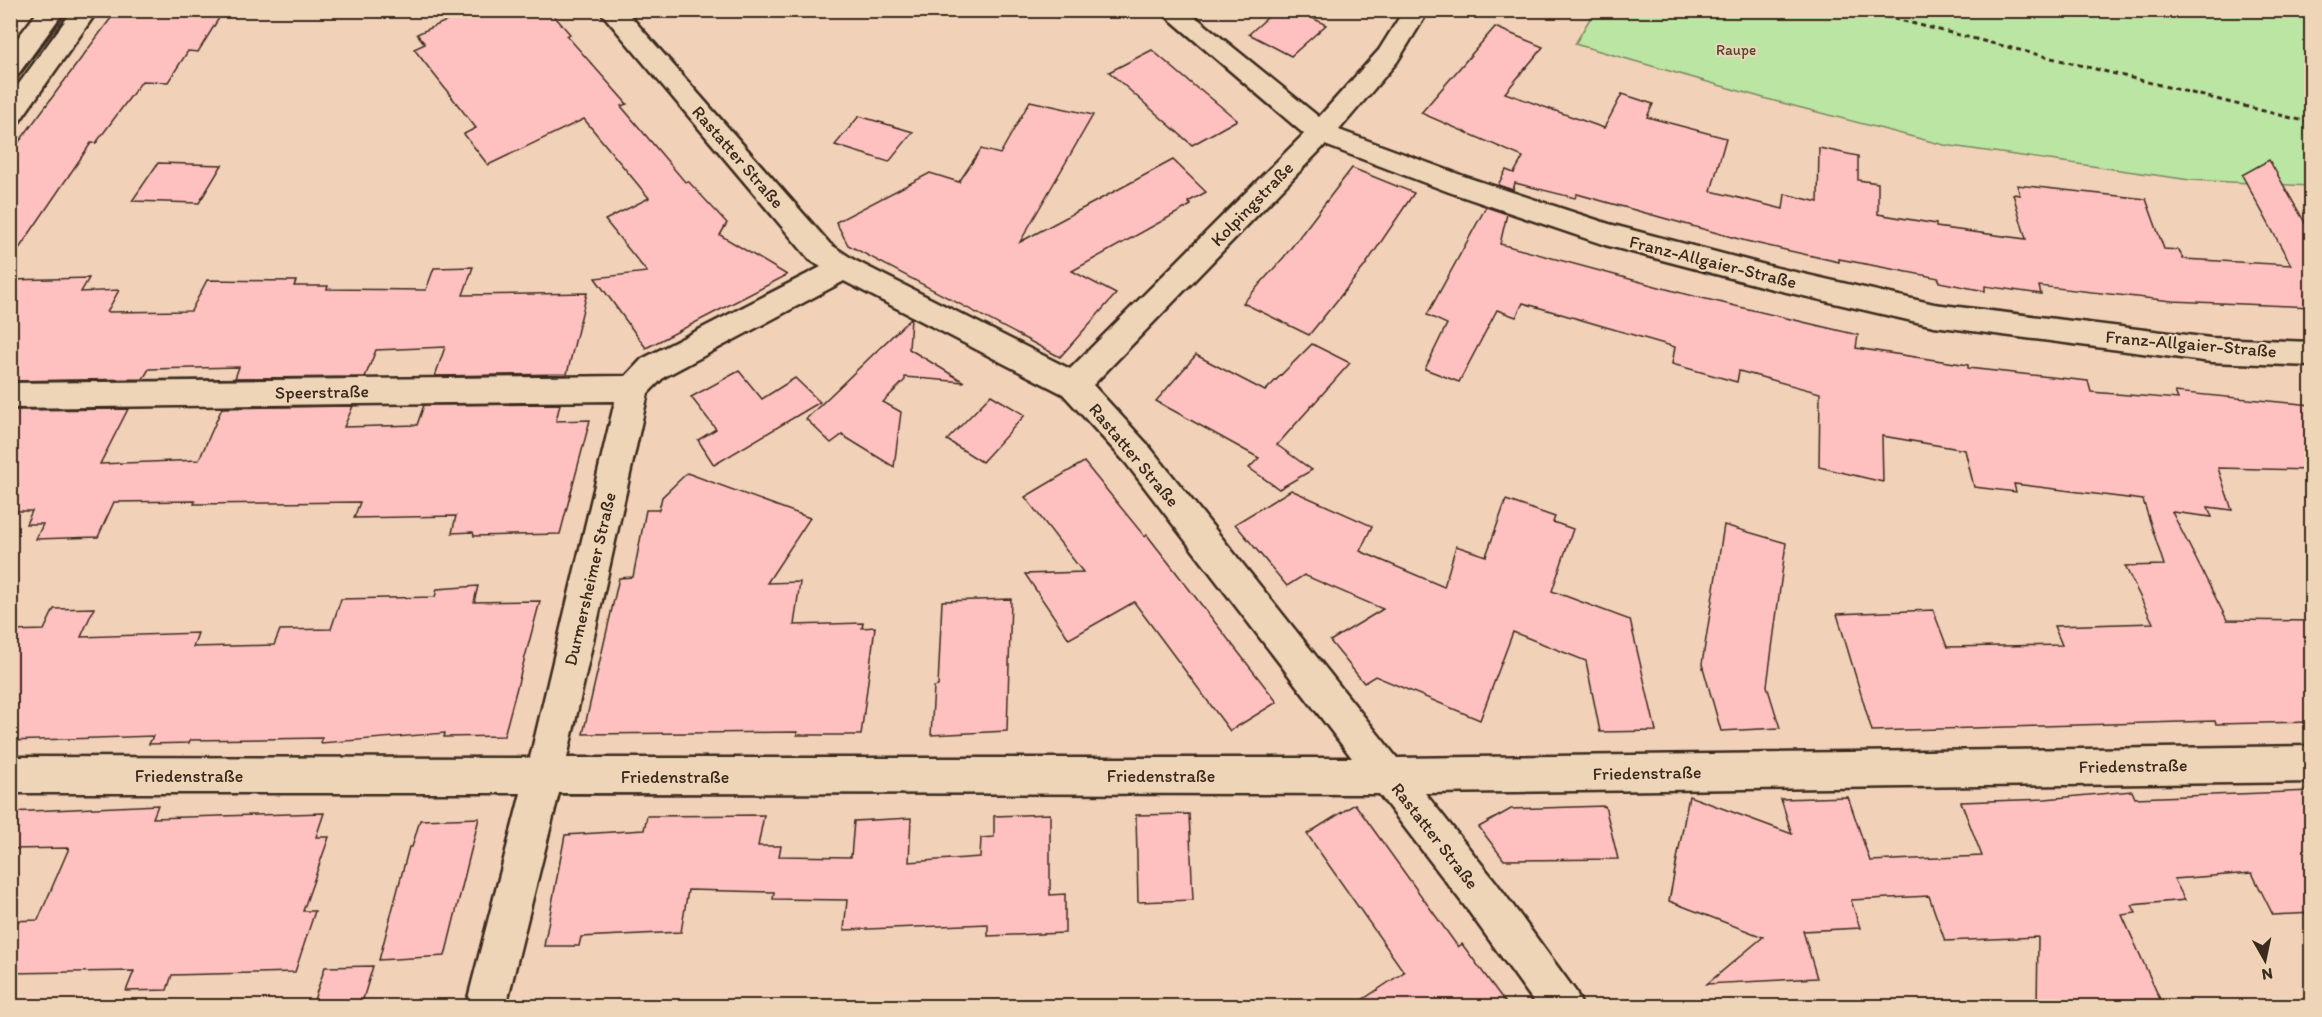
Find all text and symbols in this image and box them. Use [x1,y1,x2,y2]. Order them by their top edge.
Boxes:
park label: Raupe [1716,41,1756,59]
street label: Rastatter Straße [687,101,789,213]
street label: Kolpingstraße [1206,157,1298,251]
street label: Franz-Allgaier-Straße [1627,231,1799,293]
street label: Franz-Allgaier-Straße [2105,326,2277,362]
street label: Speerstraße [275,380,369,404]
street label: Rastatter Straße [1084,398,1184,512]
street label: Durmersheimer Straße [559,490,621,668]
street label: Friedenstraße [2078,754,2188,778]
street label: Friedenstraße [1592,761,1702,785]
street label: Friedenstraße [135,765,243,787]
street label: Friedenstraße [1107,765,1215,787]
street label: Friedenstraße [621,766,729,788]
street label: Rastatter Straße [1387,778,1483,894]
north arrow [2235,930,2295,990]
text: N [2260,964,2274,985]

